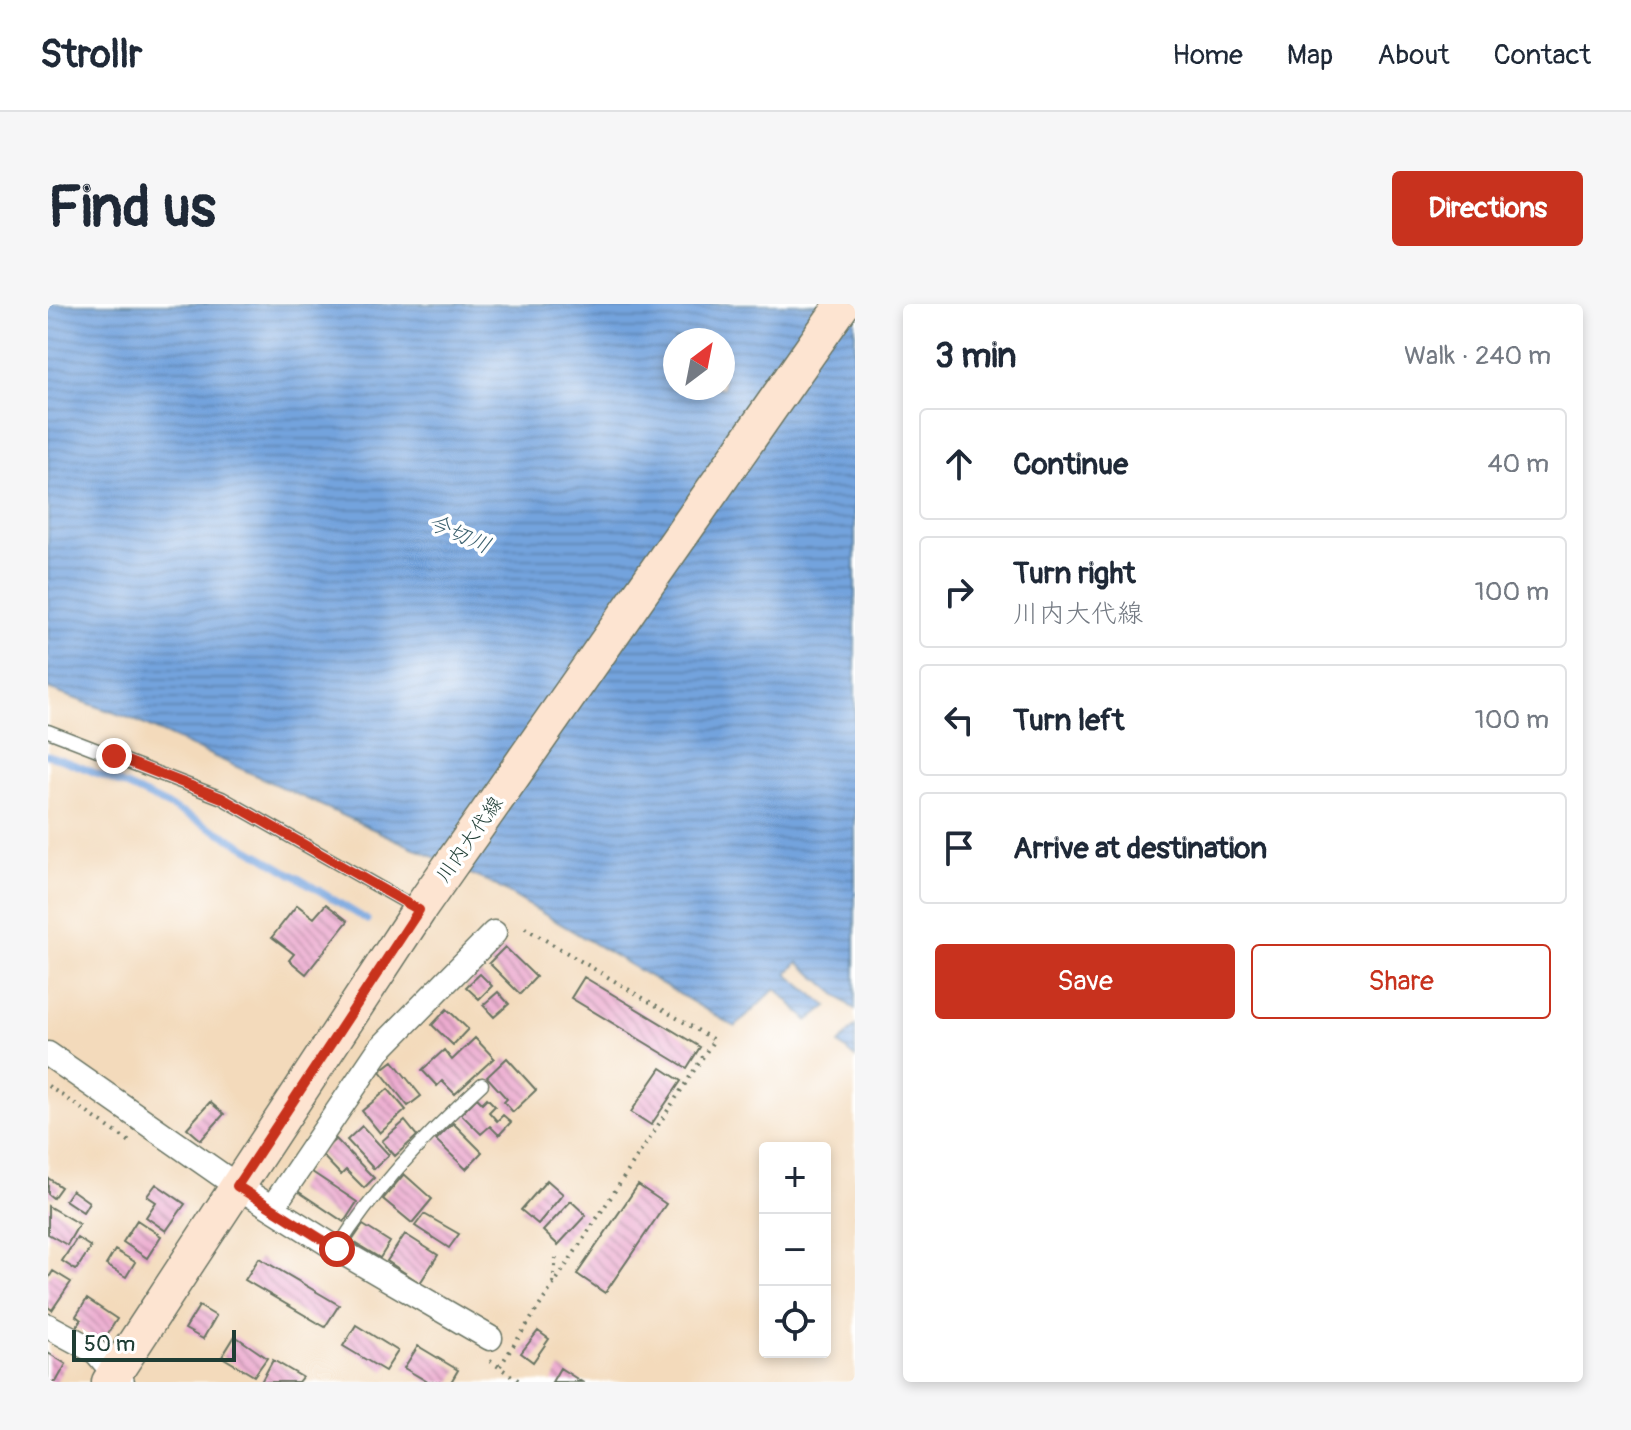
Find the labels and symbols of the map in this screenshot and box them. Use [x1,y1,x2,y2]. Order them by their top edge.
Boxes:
north arrow [663,328,735,400]
water label: 今切川 [424,508,495,560]
route end [96,738,132,774]
street label: 川内大代線 [430,791,508,887]
route start [319,1231,355,1267]
scale bar [72,1326,236,1362]

